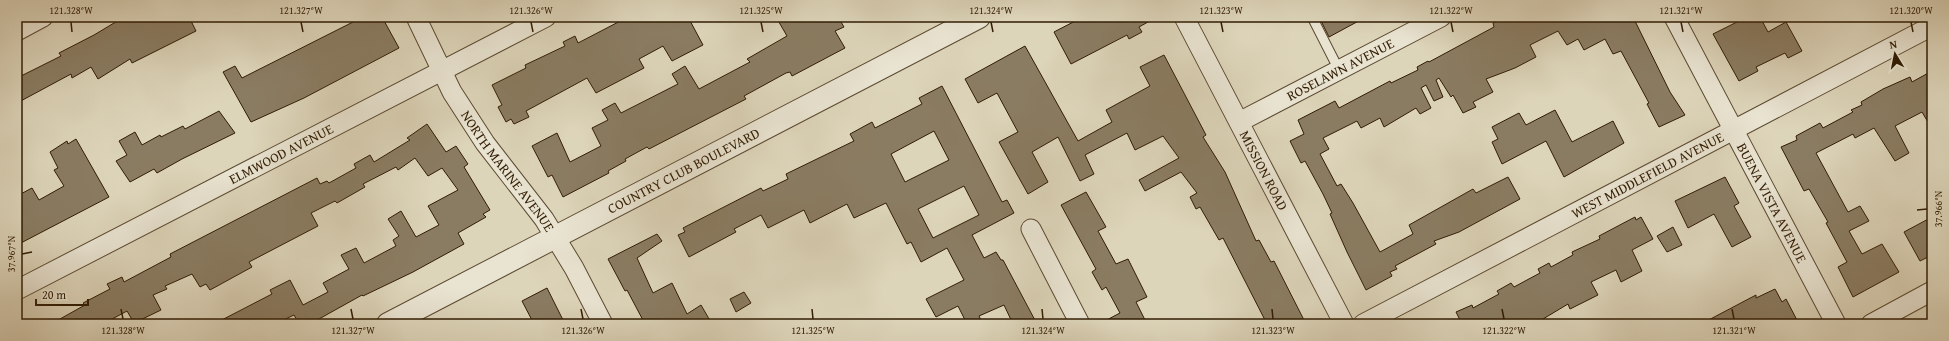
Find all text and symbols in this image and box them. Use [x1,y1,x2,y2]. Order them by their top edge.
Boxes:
text: 121.328°W [49,3,93,18]
text: 121.327°W [279,3,323,18]
text: 121.326°W [509,3,553,18]
text: 121.325°W [739,3,783,18]
text: 121.324°W [969,3,1013,18]
text: 121.323°W [1199,3,1243,18]
text: 121.322°W [1429,3,1473,18]
text: 121.321°W [1659,3,1703,18]
text: 121.320°W [1889,3,1933,18]
street label: ROSELAWN AVENUE [1283,33,1397,106]
north arrow [1875,34,1915,74]
text: N [1888,36,1899,53]
street label: NORTH MARINE AVENUE [456,106,559,235]
street label: ELMWOOD AVENUE [225,119,337,189]
street label: COUNTRY CLUB BOULEVARD [604,123,763,218]
street label: MISSION ROAD [1235,127,1293,214]
street label: WEST MIDDLEFIELD AVENUE [1568,127,1727,223]
street label: BUENA VISTA AVENUE [1732,139,1812,266]
text: 37.966°N [1931,190,1946,227]
text: 37.967°N [4,235,19,272]
scale bar [36,281,88,307]
text: 20 m [42,286,66,303]
text: 121.328°W [101,323,145,338]
text: 121.327°W [331,323,375,338]
text: 121.326°W [561,323,605,338]
text: 121.325°W [791,323,835,338]
text: 121.324°W [1021,323,1065,338]
text: 121.323°W [1251,323,1295,338]
text: 121.322°W [1482,323,1526,338]
text: 121.321°W [1712,323,1756,338]

